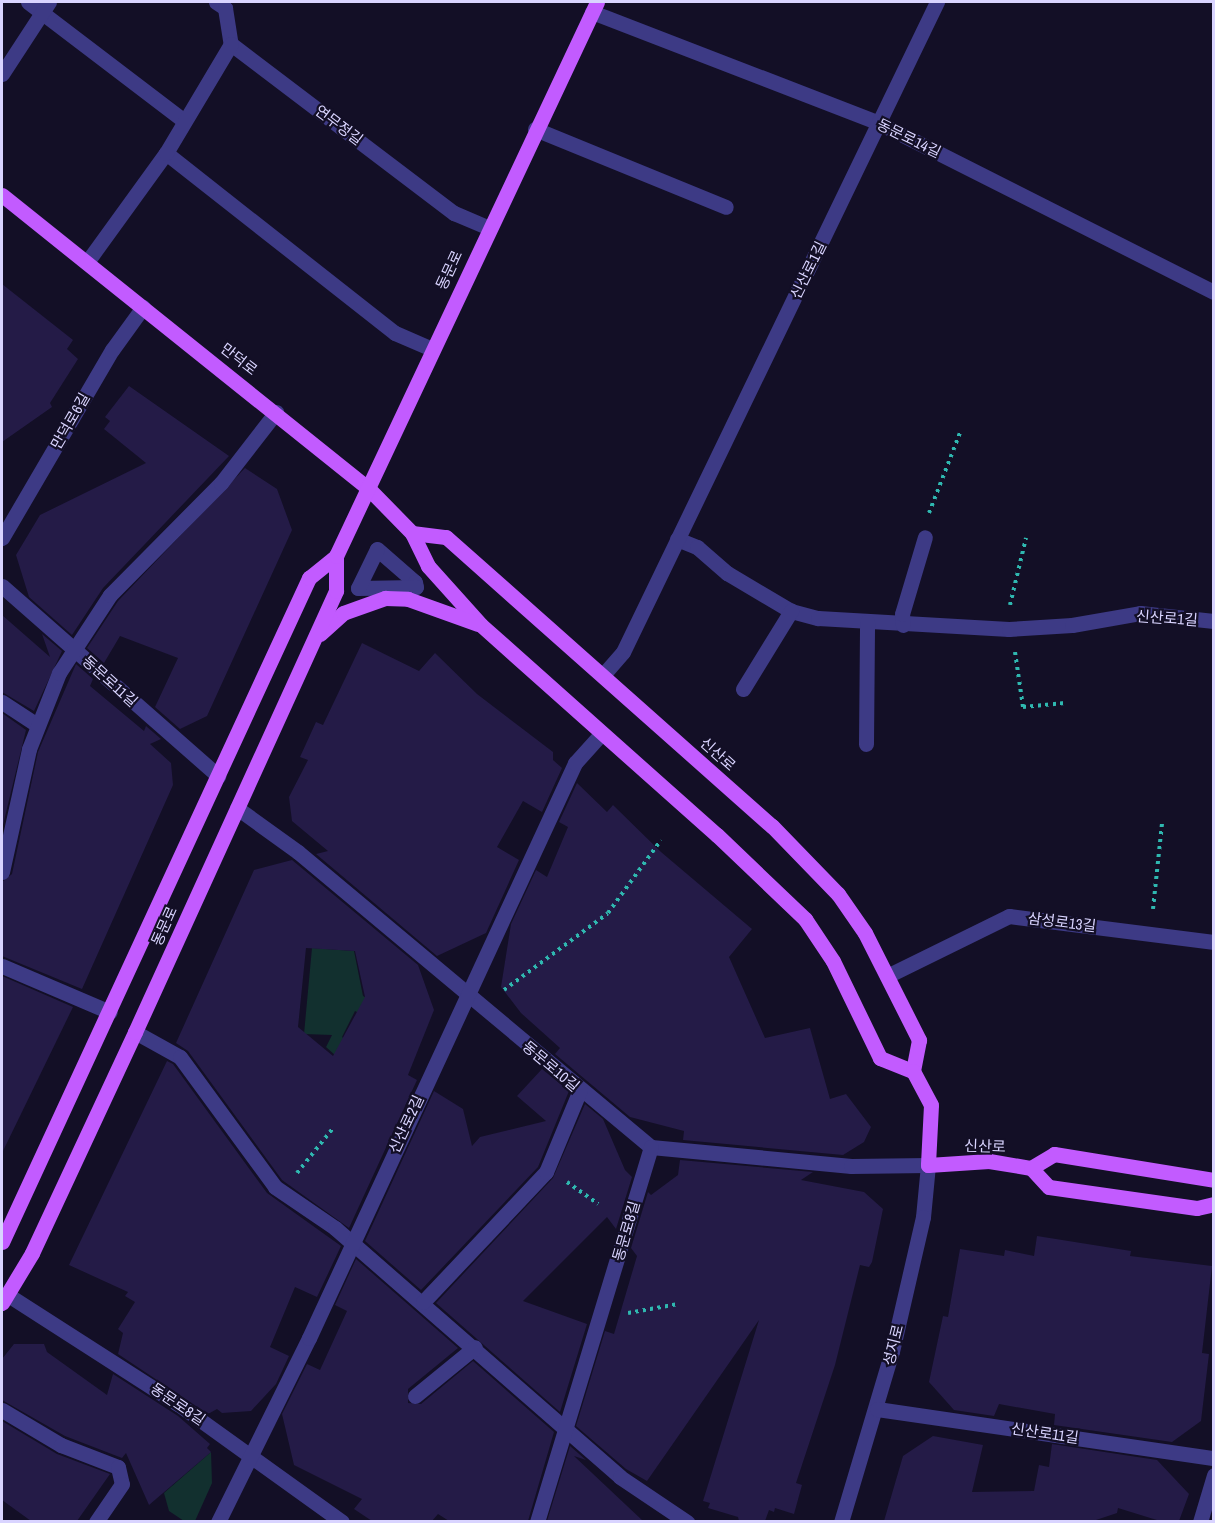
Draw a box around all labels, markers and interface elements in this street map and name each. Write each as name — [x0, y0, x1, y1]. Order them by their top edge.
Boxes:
street label: 연무정길 — [312, 101, 366, 149]
street label: 동문로14길 — [874, 115, 944, 161]
street label: 신산로1길 — [786, 238, 830, 302]
street label: 동문로 — [432, 247, 466, 293]
street label: 만덕로 — [217, 339, 261, 379]
street label: 만덕로6길 — [47, 390, 93, 452]
street label: 신산로1길 — [1135, 607, 1199, 629]
street label: 동문로11길 — [79, 652, 141, 710]
street label: 신산로 — [697, 733, 739, 775]
street label: 동문로 — [147, 903, 181, 949]
street label: 삼성로13길 — [1027, 909, 1097, 935]
street label: 동문로10길 — [519, 1037, 583, 1095]
street label: 신산로2길 — [385, 1092, 427, 1156]
street label: 신산로 — [964, 1136, 1006, 1156]
street label: 동문로8길 — [609, 1199, 643, 1263]
street label: 성지로 — [879, 1323, 907, 1367]
street label: 동문로8길 — [147, 1379, 209, 1429]
street label: 신산로11길 — [1010, 1419, 1080, 1447]

